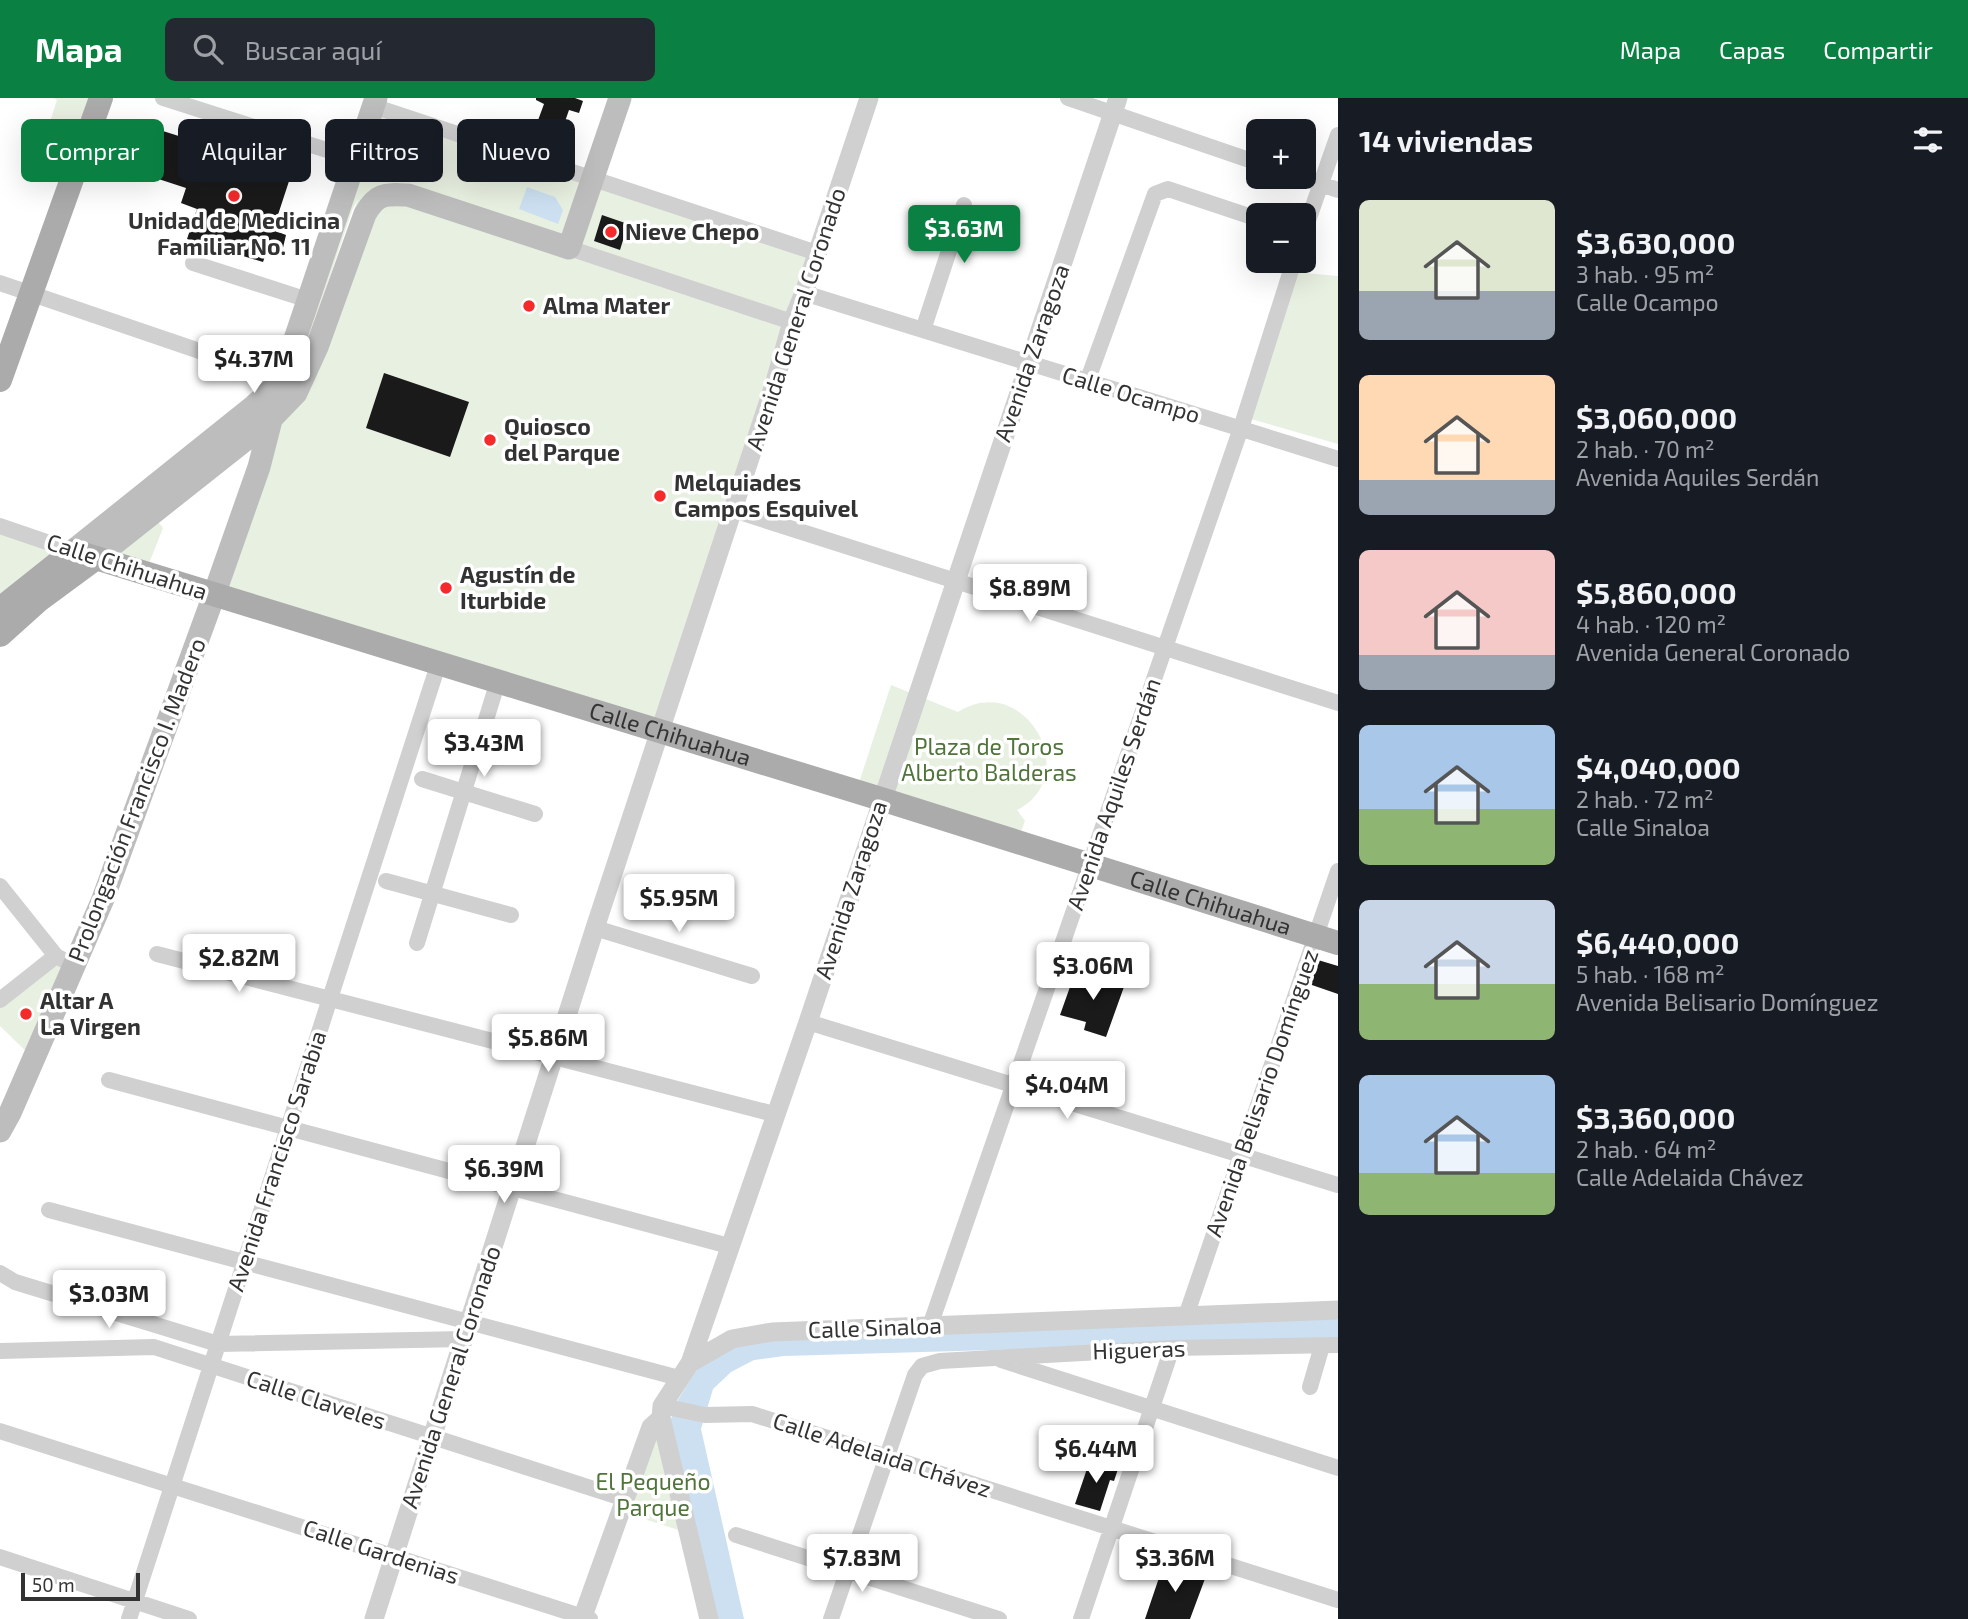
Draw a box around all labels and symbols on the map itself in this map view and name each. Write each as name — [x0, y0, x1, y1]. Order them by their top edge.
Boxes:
street label: Avenida General Coronado — [739, 184, 851, 453]
marker: Unidad de Medicina Familiar No. 11 — [226, 188, 242, 204]
place label: Unidad de Medicina Familiar No. 11 — [128, 206, 340, 260]
pin: $3.63M — [907, 206, 1021, 265]
place label: Nieve Chepo — [625, 217, 759, 245]
marker: Nieve Chepo — [603, 224, 619, 240]
street label: Avenida Zaragoza — [988, 260, 1075, 445]
place label: Alma Mater — [543, 291, 670, 319]
marker: Alma Mater — [521, 298, 537, 314]
pin: $4.37M — [197, 336, 311, 395]
street label: Calle Ocampo — [1059, 360, 1204, 428]
place label: Quiosco del Parque — [504, 412, 620, 466]
marker: Quiosco del Parque — [482, 432, 498, 448]
place label: Melquiades Campos Esquivel — [674, 468, 858, 522]
marker: Melquiades Campos Esquivel — [652, 488, 668, 504]
street label: Calle Chihuahua — [43, 527, 211, 605]
place label: Agustín de Iturbide — [460, 560, 576, 614]
pin: $8.89M — [973, 564, 1087, 624]
marker: Agustín de Iturbide — [438, 580, 454, 596]
street label: Prolongación Francisco I. Madero — [61, 634, 211, 965]
street label: Avenida Aquiles Serdán — [1060, 674, 1166, 913]
street label: Calle Chihuahua — [586, 695, 755, 771]
pin: $3.43M — [427, 720, 541, 779]
park label: Plaza de Toros Alberto Balderas — [901, 732, 1077, 786]
street label: Avenida Zaragoza — [808, 797, 892, 982]
street label: Calle Chihuahua — [1127, 863, 1295, 940]
pin: $5.95M — [622, 874, 736, 934]
pin: $2.82M — [182, 934, 296, 994]
pin: $3.06M — [1036, 942, 1150, 1002]
street label: Avenida Belisario Domínguez — [1199, 945, 1324, 1240]
place label: Altar A La Virgen — [40, 986, 141, 1040]
marker: Altar A La Virgen — [18, 1006, 34, 1022]
pin: $5.86M — [491, 1014, 605, 1074]
street label: Avenida Francisco Sarabia — [221, 1027, 331, 1294]
pin: $4.04M — [1010, 1062, 1124, 1121]
pin: $6.39M — [447, 1146, 561, 1205]
street label: Avenida General Coronado — [394, 1242, 506, 1511]
pin: $3.03M — [52, 1270, 166, 1330]
street label: Calle Sinaloa — [808, 1311, 942, 1343]
street label: Higueras — [1092, 1333, 1186, 1365]
street label: Calle Claveles — [243, 1363, 389, 1435]
street label: Calle Adelaida Chávez — [770, 1406, 995, 1503]
pin: $6.44M — [1039, 1426, 1153, 1485]
park label: El Pequeño Parque — [595, 1467, 711, 1521]
street label: Calle Gardenias — [300, 1513, 463, 1589]
pin: $7.83M — [805, 1534, 919, 1594]
pin: $3.36M — [1118, 1534, 1232, 1594]
scale bar — [21, 1570, 140, 1602]

